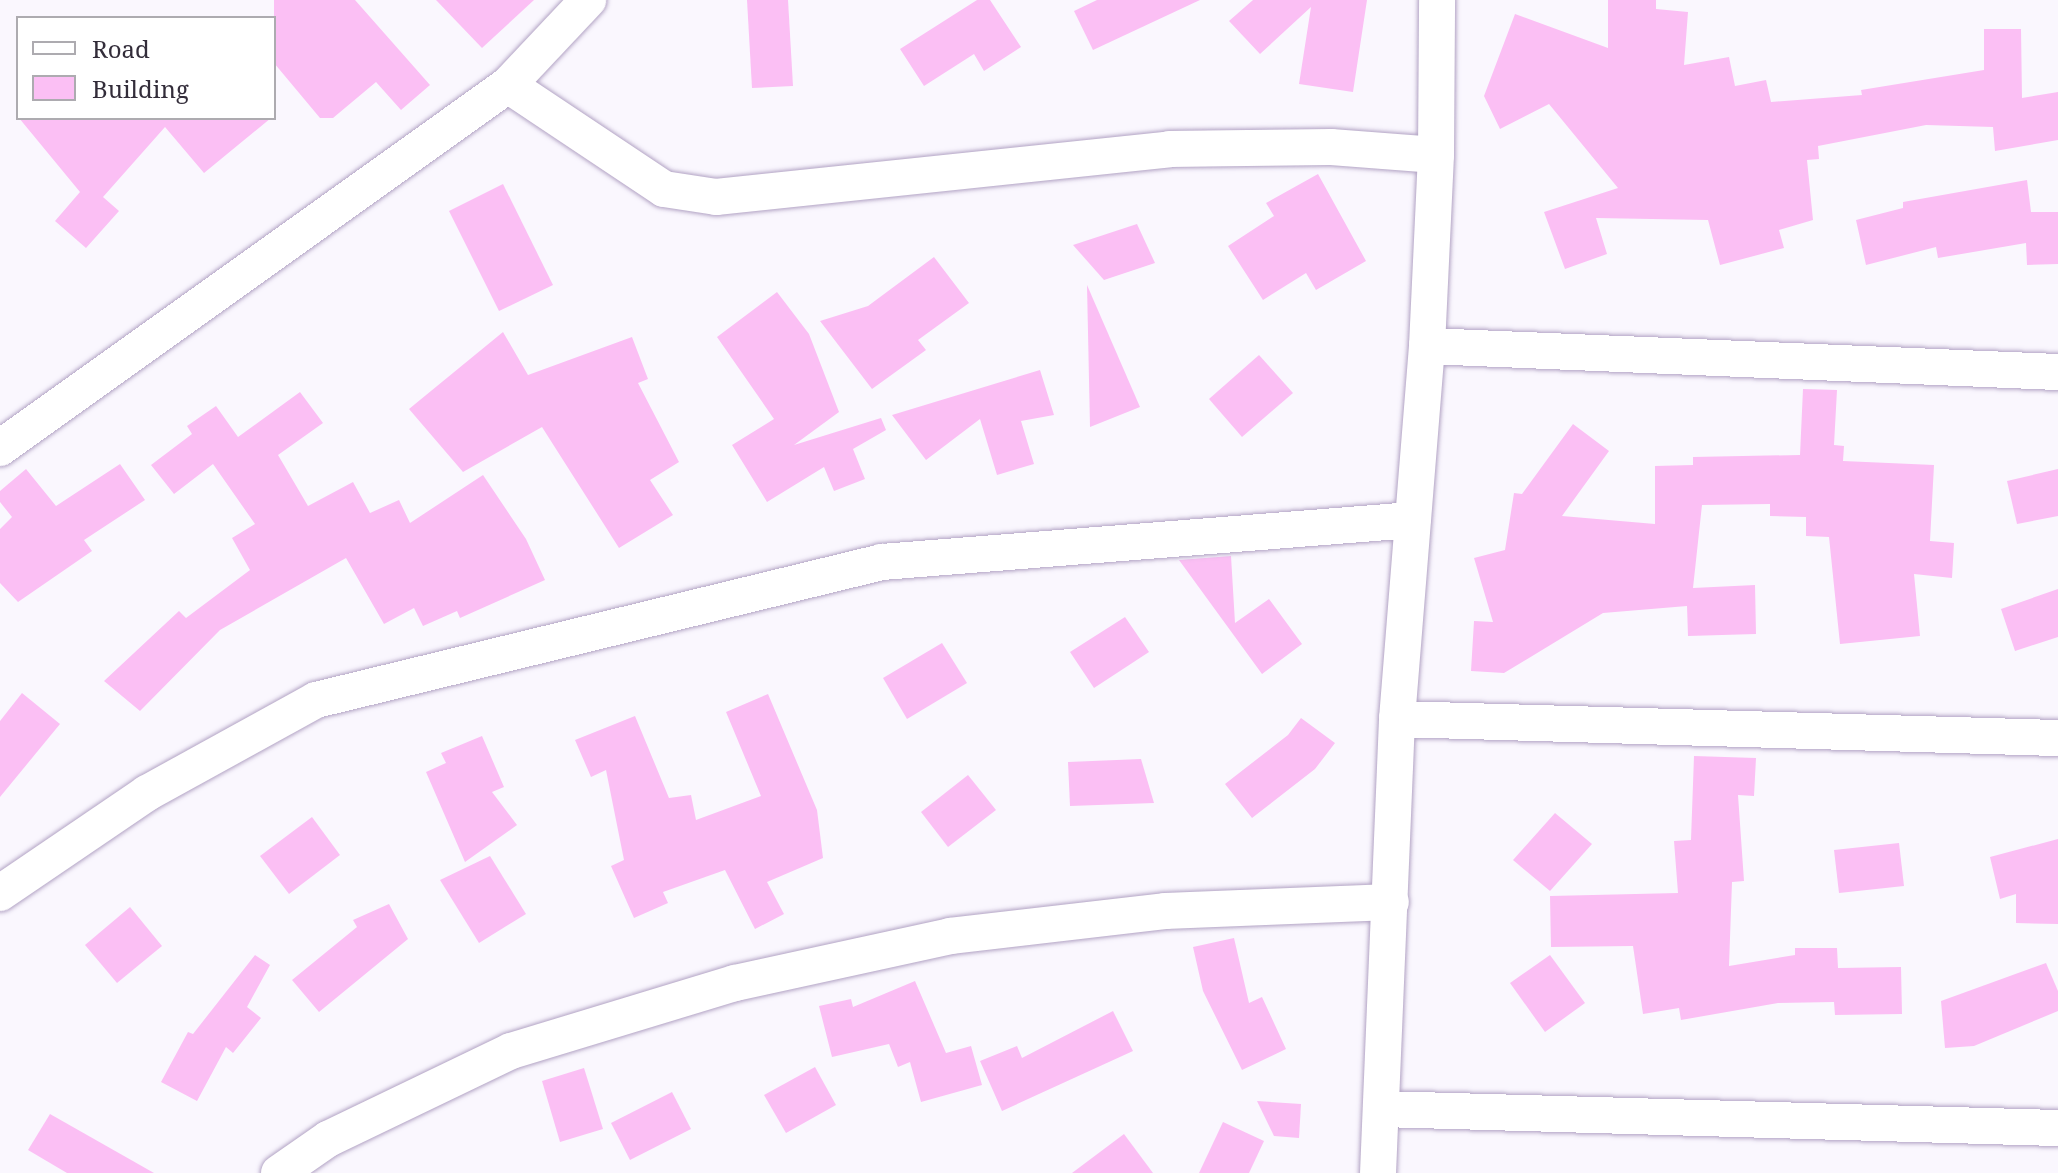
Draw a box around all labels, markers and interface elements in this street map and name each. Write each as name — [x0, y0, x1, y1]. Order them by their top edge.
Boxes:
legend — [16, 16, 276, 120]
text: Road — [92, 32, 150, 65]
text: Building — [92, 72, 189, 105]

